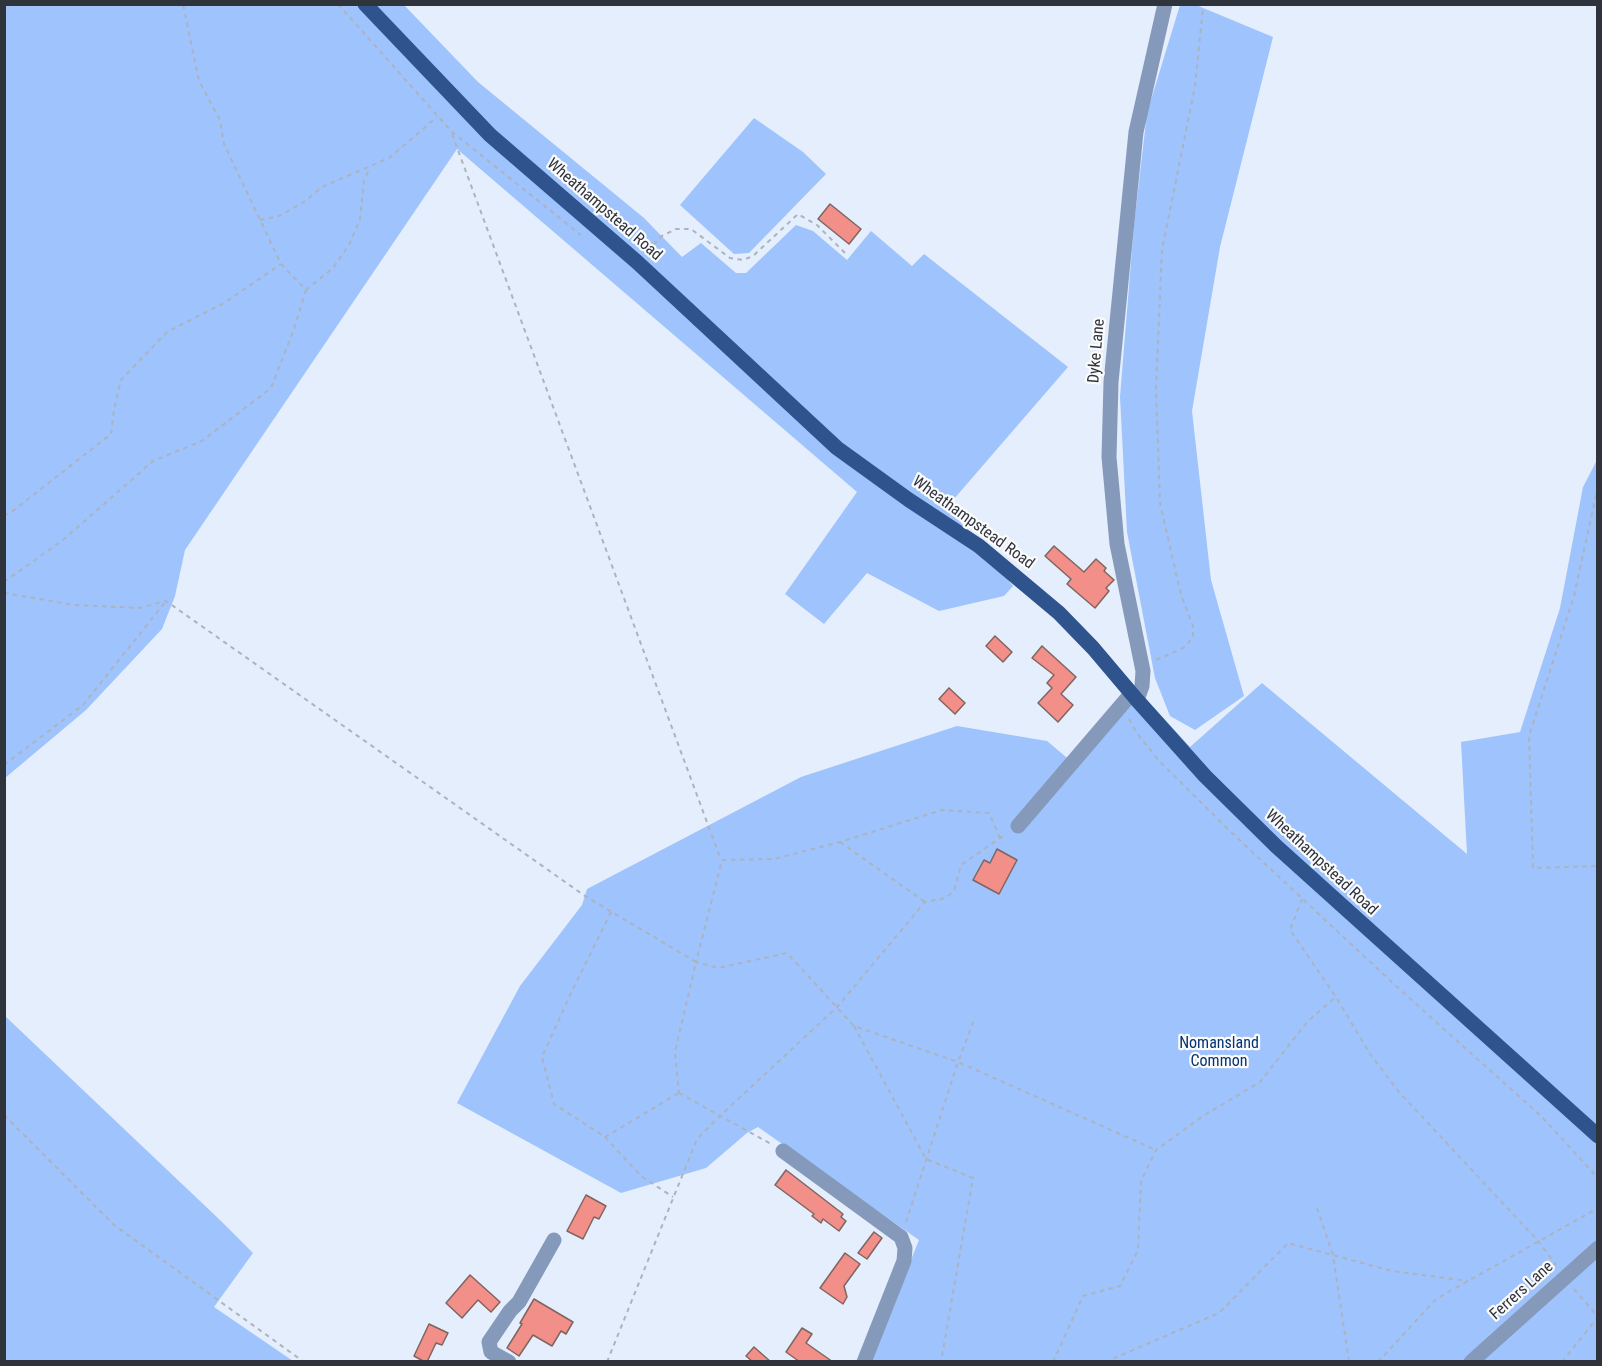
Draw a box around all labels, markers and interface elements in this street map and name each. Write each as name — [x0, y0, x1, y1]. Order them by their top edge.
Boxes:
street label: Wheathampstead Road — [543, 155, 665, 265]
street label: Dyke Lane — [1085, 318, 1109, 384]
street label: Wheathampstead Road — [908, 472, 1038, 574]
street label: Wheathampstead Road — [1261, 806, 1381, 920]
park label: Nomansland Common — [1179, 1034, 1259, 1072]
street label: Ferrers Lane — [1486, 1258, 1558, 1324]

